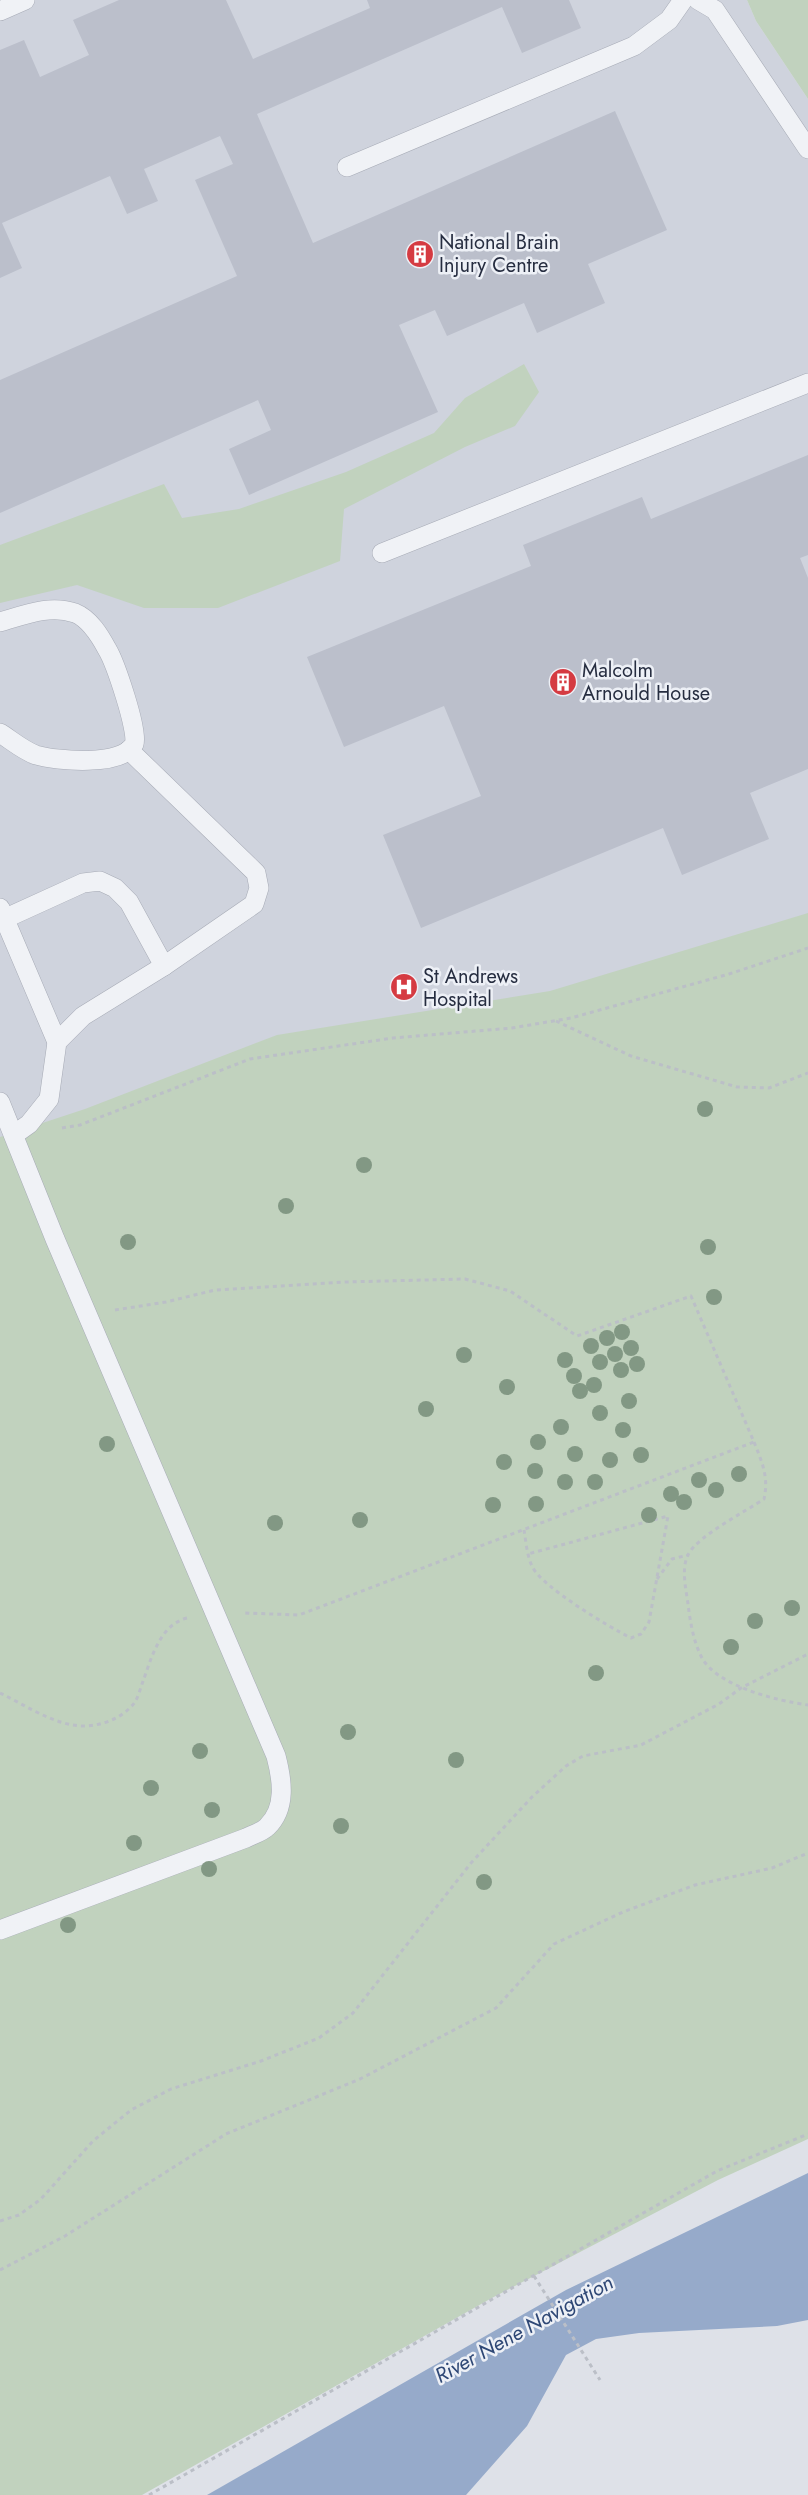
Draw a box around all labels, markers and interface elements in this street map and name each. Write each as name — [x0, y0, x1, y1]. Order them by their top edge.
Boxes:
place label: National Brain Injury Centre — [439, 228, 559, 280]
building icon: National Brain Injury Centre — [405, 239, 435, 269]
place label: Malcolm Arnould House — [582, 656, 710, 708]
building icon: Malcolm Arnould House — [548, 667, 578, 697]
place label: St Andrews Hospital — [423, 962, 518, 1014]
hospital icon: St Andrews Hospital — [389, 972, 419, 1002]
water label: River Nene Navigation — [429, 2267, 619, 2391]

